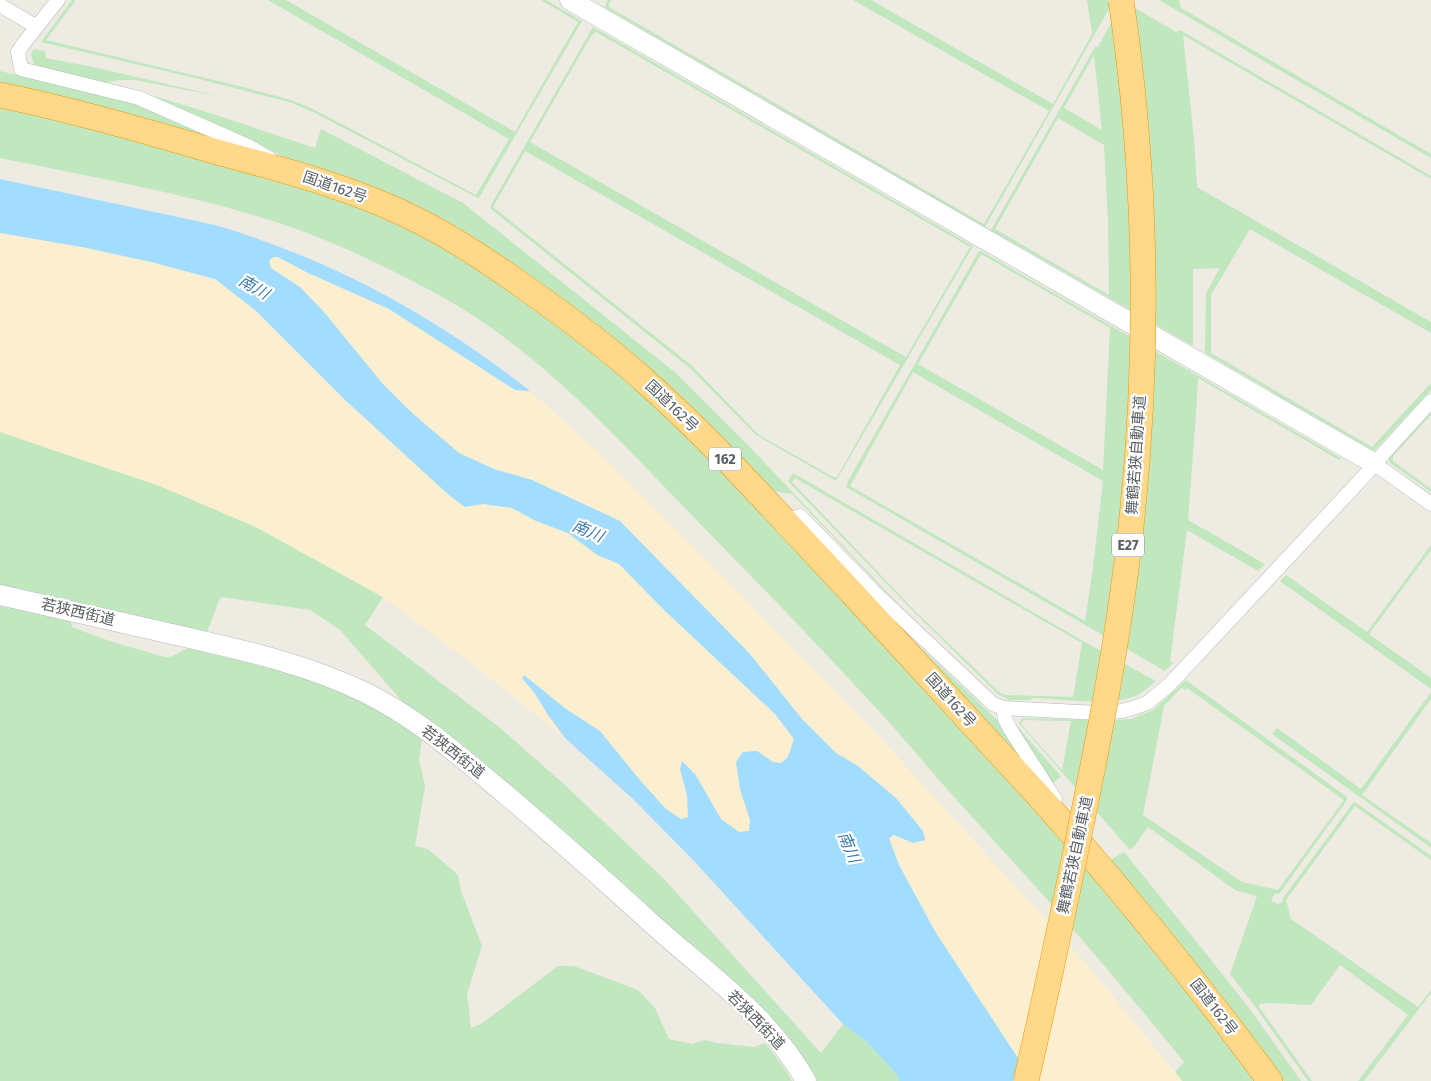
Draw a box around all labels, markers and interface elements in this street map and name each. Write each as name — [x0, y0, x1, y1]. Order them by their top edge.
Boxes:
street label: 国道162号 — [301, 168, 369, 206]
water label: 南川 — [235, 271, 274, 304]
street label: 国道162号 — [642, 376, 702, 436]
street label: 舞鶴若狭自動車道 — [1123, 395, 1149, 515]
road number: 162 — [709, 448, 741, 470]
water label: 南川 — [570, 516, 608, 547]
road number: E27 — [1112, 534, 1144, 556]
street label: 若狭西街道 — [39, 595, 117, 629]
street label: 国道162号 — [922, 669, 980, 731]
street label: 若狭西街道 — [418, 722, 488, 782]
street label: 舞鶴若狭自動車道 — [1054, 794, 1096, 916]
water label: 南川 — [834, 829, 865, 867]
street label: 国道162号 — [1186, 975, 1242, 1039]
street label: 若狭西街道 — [723, 987, 789, 1053]

